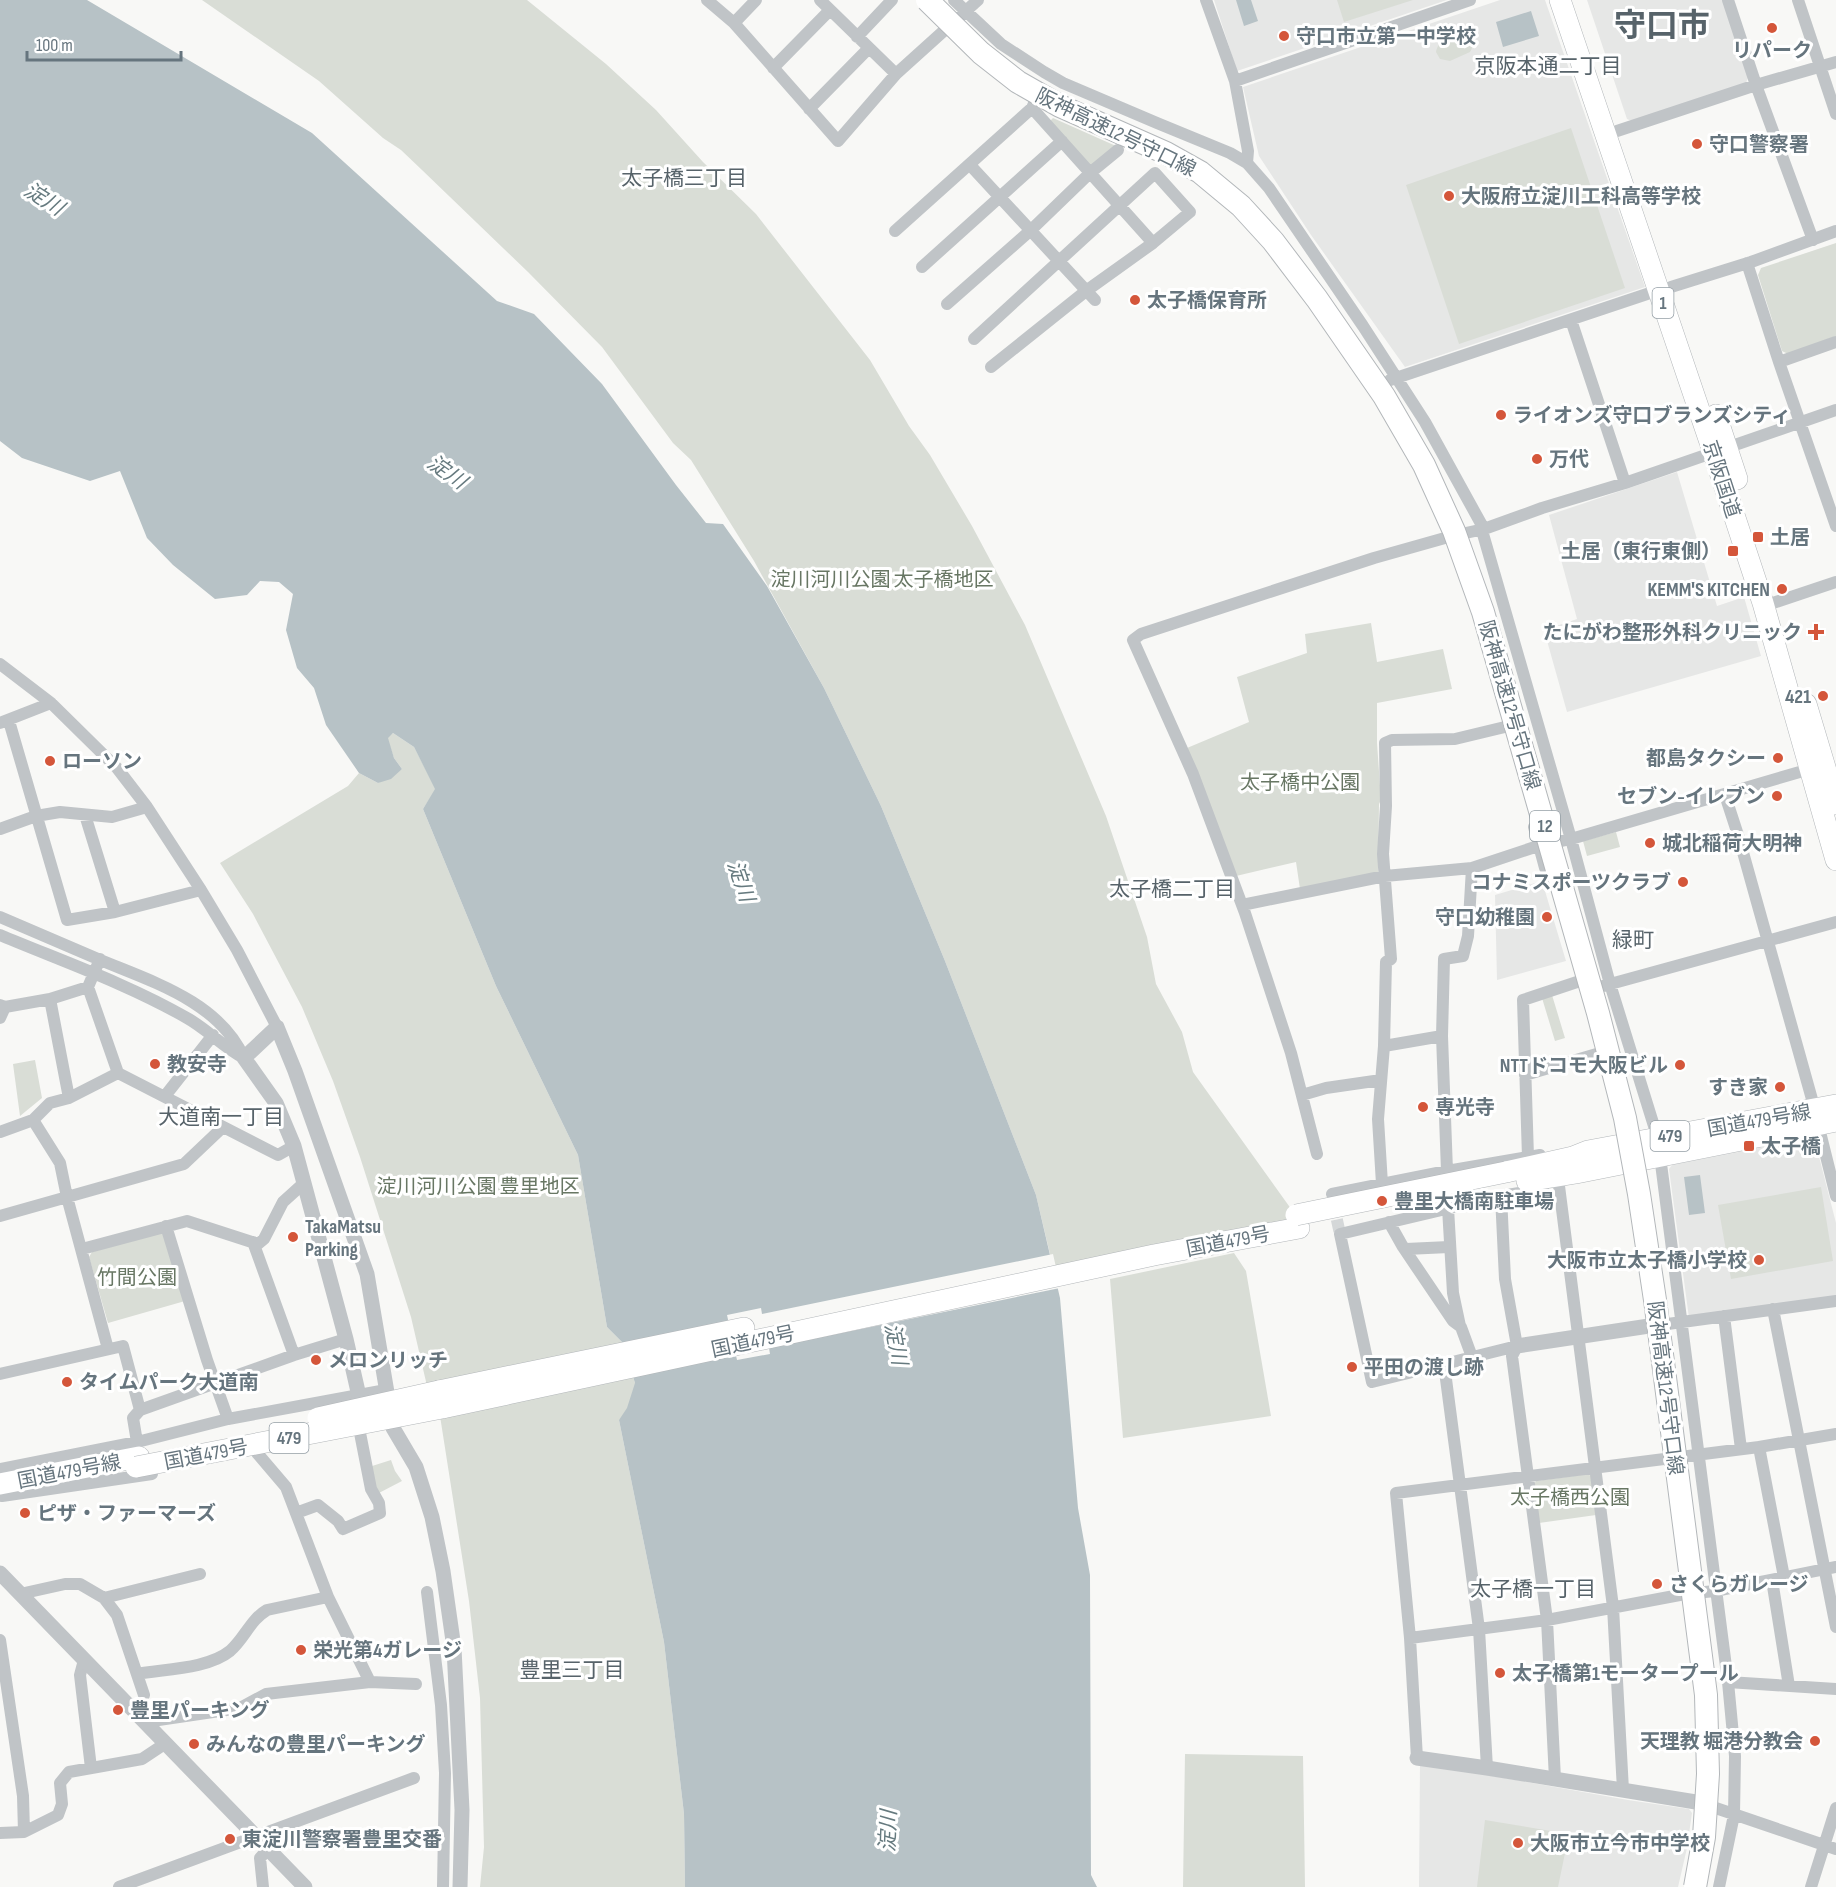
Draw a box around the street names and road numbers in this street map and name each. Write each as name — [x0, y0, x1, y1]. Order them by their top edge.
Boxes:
street label: 阪神高速12号守口線 — [1031, 84, 1200, 182]
road number: 1 — [1652, 288, 1674, 318]
street label: 京阪国道 — [1697, 438, 1745, 521]
street label: 阪神高速12号守口線 — [1473, 618, 1545, 793]
road number: 12 — [1530, 811, 1560, 841]
street label: 国道479号線 — [1705, 1100, 1813, 1142]
road number: 479 — [1650, 1121, 1690, 1151]
street label: 国道479号 — [1184, 1222, 1272, 1262]
street label: 阪神高速12号守口線 — [1642, 1300, 1688, 1477]
street label: 国道479号 — [709, 1321, 797, 1363]
road number: 479 — [270, 1423, 308, 1453]
street label: 国道479号 — [162, 1435, 250, 1475]
street label: 国道479号線 — [15, 1450, 123, 1494]

